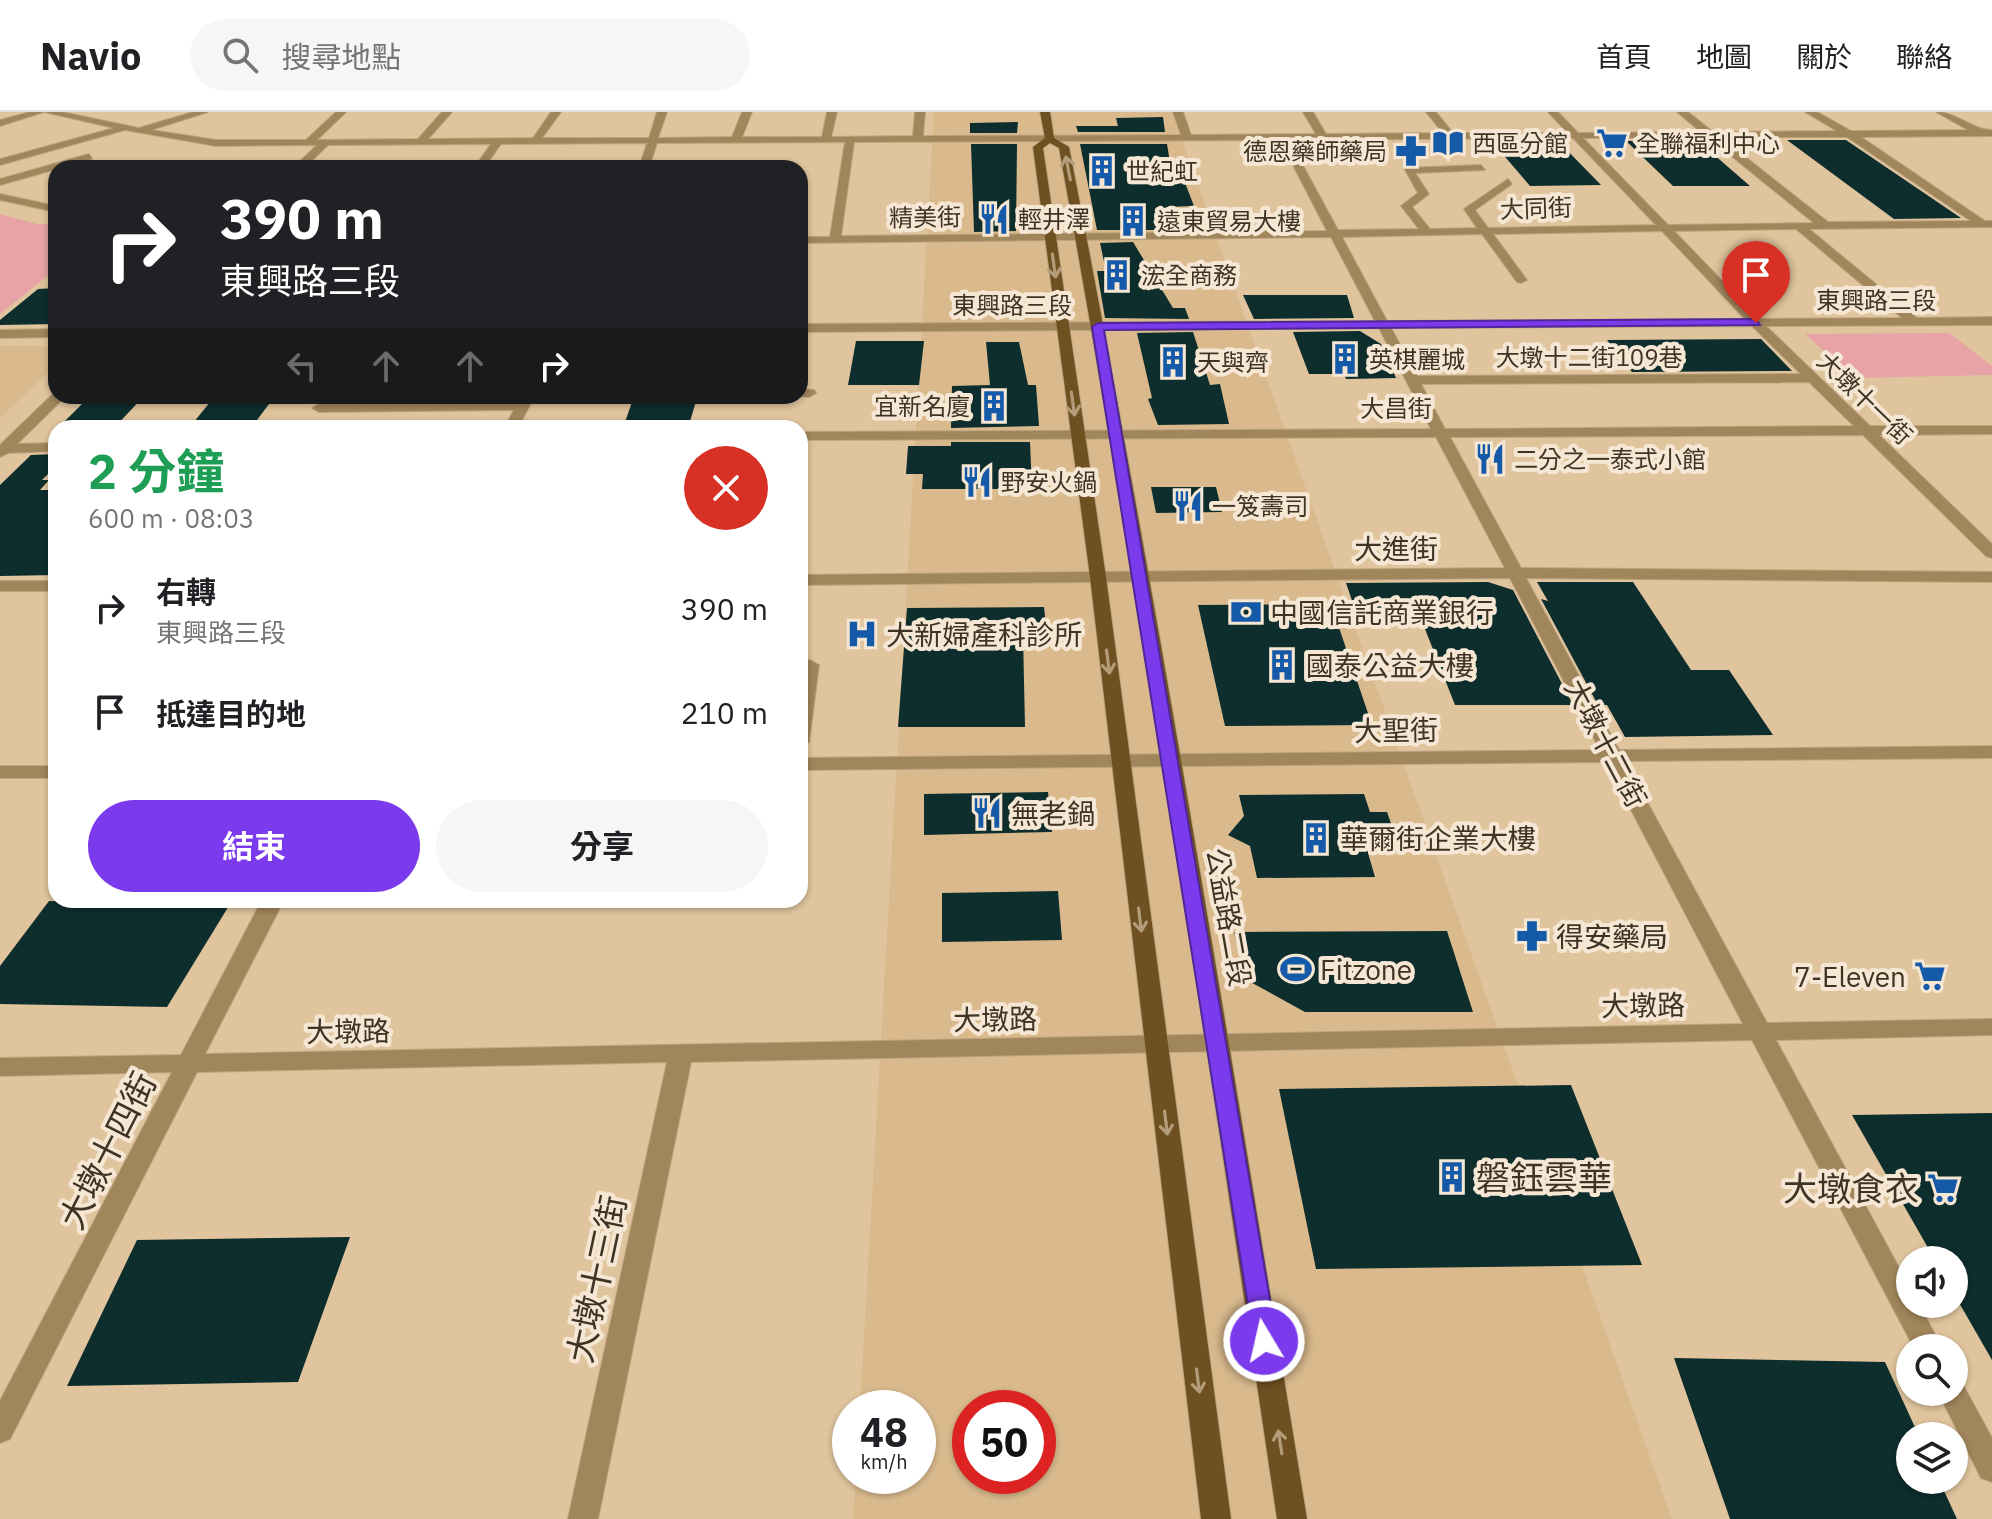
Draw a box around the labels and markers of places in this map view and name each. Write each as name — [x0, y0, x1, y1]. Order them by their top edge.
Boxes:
library icon: 西區分館 — [1431, 126, 1465, 160]
supermarket icon: 全聯福利中心 — [1595, 126, 1629, 160]
place label: 西區分館 — [1472, 127, 1568, 159]
place label: 全聯福利中心 — [1636, 127, 1780, 159]
pharmacy icon: 德恩藥師藥局 — [1394, 134, 1428, 168]
place label: 德恩藥師藥局 — [1243, 135, 1387, 167]
building icon: 世紀虹 — [1085, 154, 1119, 188]
place label: 世紀虹 — [1126, 155, 1198, 187]
restaurant icon: 輕井澤 — [977, 202, 1011, 236]
place label: 輕井澤 — [1018, 203, 1090, 235]
building icon: 遠東貿易大樓 — [1116, 204, 1150, 238]
place label: 遠東貿易大樓 — [1157, 205, 1301, 237]
pin — [1722, 241, 1790, 323]
building icon: 浤全商務 — [1100, 258, 1134, 292]
place label: 浤全商務 — [1141, 259, 1237, 291]
building icon: 英棋麗城 — [1328, 342, 1362, 376]
place label: 英棋麗城 — [1369, 343, 1465, 375]
building icon: 天與齊 — [1156, 345, 1190, 379]
place label: 天與齊 — [1197, 346, 1269, 378]
building icon: 宜新名廈 — [977, 389, 1011, 423]
place label: 宜新名廈 — [874, 390, 970, 422]
restaurant icon: 二分之一泰式小館 — [1473, 442, 1507, 476]
place label: 二分之一泰式小館 — [1514, 443, 1706, 475]
restaurant icon: 野安火鍋 — [960, 465, 994, 499]
place label: 野安火鍋 — [1001, 466, 1097, 498]
restaurant icon: 一笈壽司 — [1171, 489, 1205, 523]
place label: 一笈壽司 — [1212, 490, 1308, 522]
place label: 中國信託商業銀行 — [1270, 594, 1494, 631]
bank icon: 中國信託商業銀行 — [1229, 595, 1263, 629]
place label: 大新婦產科診所 — [886, 616, 1082, 653]
hospital icon: 大新婦產科診所 — [845, 617, 879, 651]
place label: 國泰公益大樓 — [1306, 647, 1474, 684]
building icon: 國泰公益大樓 — [1265, 648, 1299, 682]
place label: 無老鍋 — [1011, 795, 1095, 832]
restaurant icon: 無老鍋 — [970, 796, 1004, 830]
place label: 華爾街企業大樓 — [1340, 820, 1536, 857]
building icon: 華爾街企業大樓 — [1299, 821, 1333, 855]
place label: 得安藥局 — [1556, 918, 1668, 955]
pharmacy icon: 得安藥局 — [1515, 919, 1549, 953]
place label: Fitzone — [1320, 951, 1412, 988]
sports icon: Fitzone — [1279, 952, 1313, 986]
place label: 7-Eleven — [1794, 958, 1906, 995]
supermarket icon: 7-Eleven — [1913, 959, 1947, 993]
place label: 磐鈺雲華 — [1476, 1155, 1612, 1199]
building icon: 磐鈺雲華 — [1435, 1160, 1469, 1194]
place label: 大墩食衣 — [1783, 1166, 1919, 1210]
supermarket icon: 大墩食衣 — [1926, 1171, 1960, 1205]

